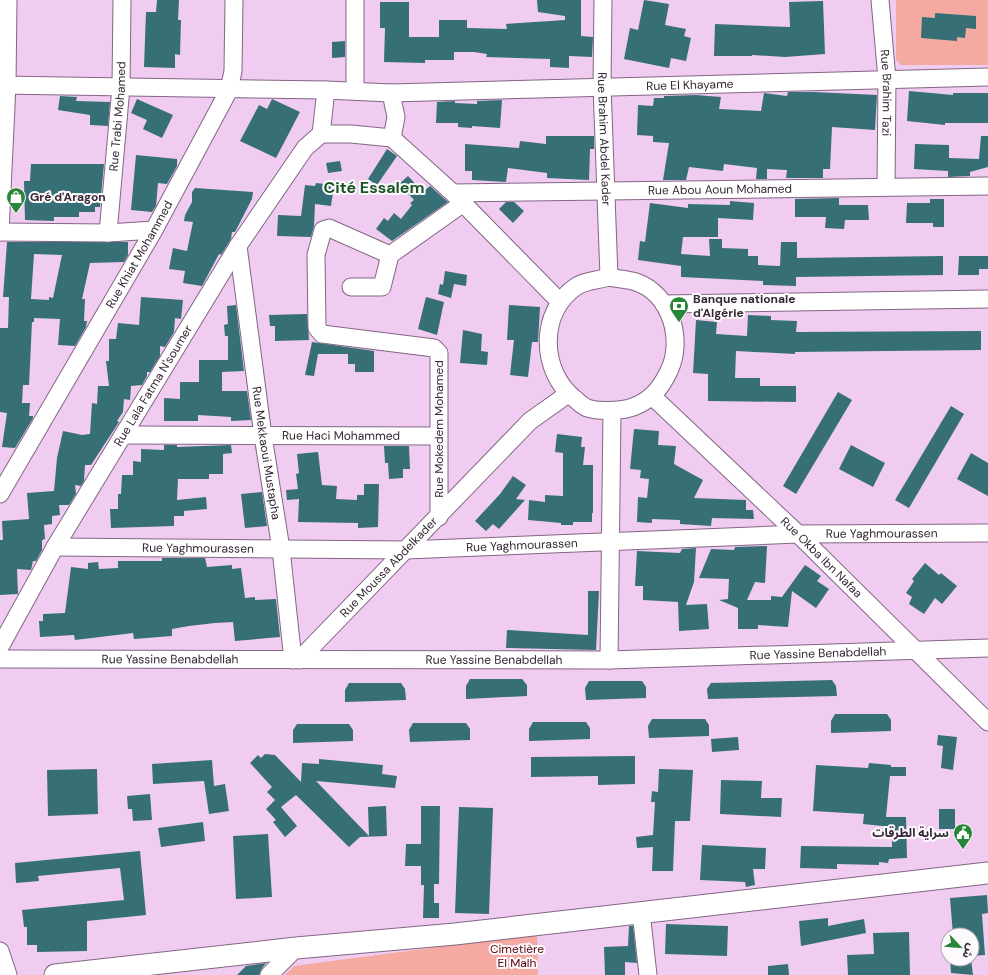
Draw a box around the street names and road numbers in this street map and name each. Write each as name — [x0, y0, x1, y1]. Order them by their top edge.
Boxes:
street label: Rue Brahim Tazi — [876, 49, 895, 136]
street label: Rue Trabi Mohamed — [106, 61, 129, 172]
street label: Rue Brahim Abdel Kader — [594, 72, 614, 207]
street label: Rue El Khayame — [646, 76, 734, 94]
street label: Rue Abou Aoun Mohamed — [648, 181, 792, 198]
street label: Rue Khiat Mohammed — [102, 198, 176, 311]
street label: Rue Lala Fatma N'soumer — [110, 322, 196, 449]
street label: Rue Mokedem Mohamed — [431, 360, 447, 498]
street label: Rue Mekkaoui Mustapha — [249, 385, 284, 521]
street label: Rue Haci Mohammed — [282, 428, 400, 444]
street label: Rue Moussa Abdelkader — [336, 513, 441, 621]
street label: Rue Okba Ibn Nafaa — [777, 514, 866, 601]
street label: Rue Yaghmourassen — [826, 525, 938, 542]
street label: Rue Yaghmourassen — [466, 535, 578, 556]
street label: Rue Yaghmourassen — [142, 540, 254, 557]
street label: Rue Yassine Benabdellah — [749, 643, 887, 664]
street label: Rue Yassine Benabdellah — [102, 651, 238, 667]
street label: Rue Yassine Benabdellah — [426, 652, 562, 668]

